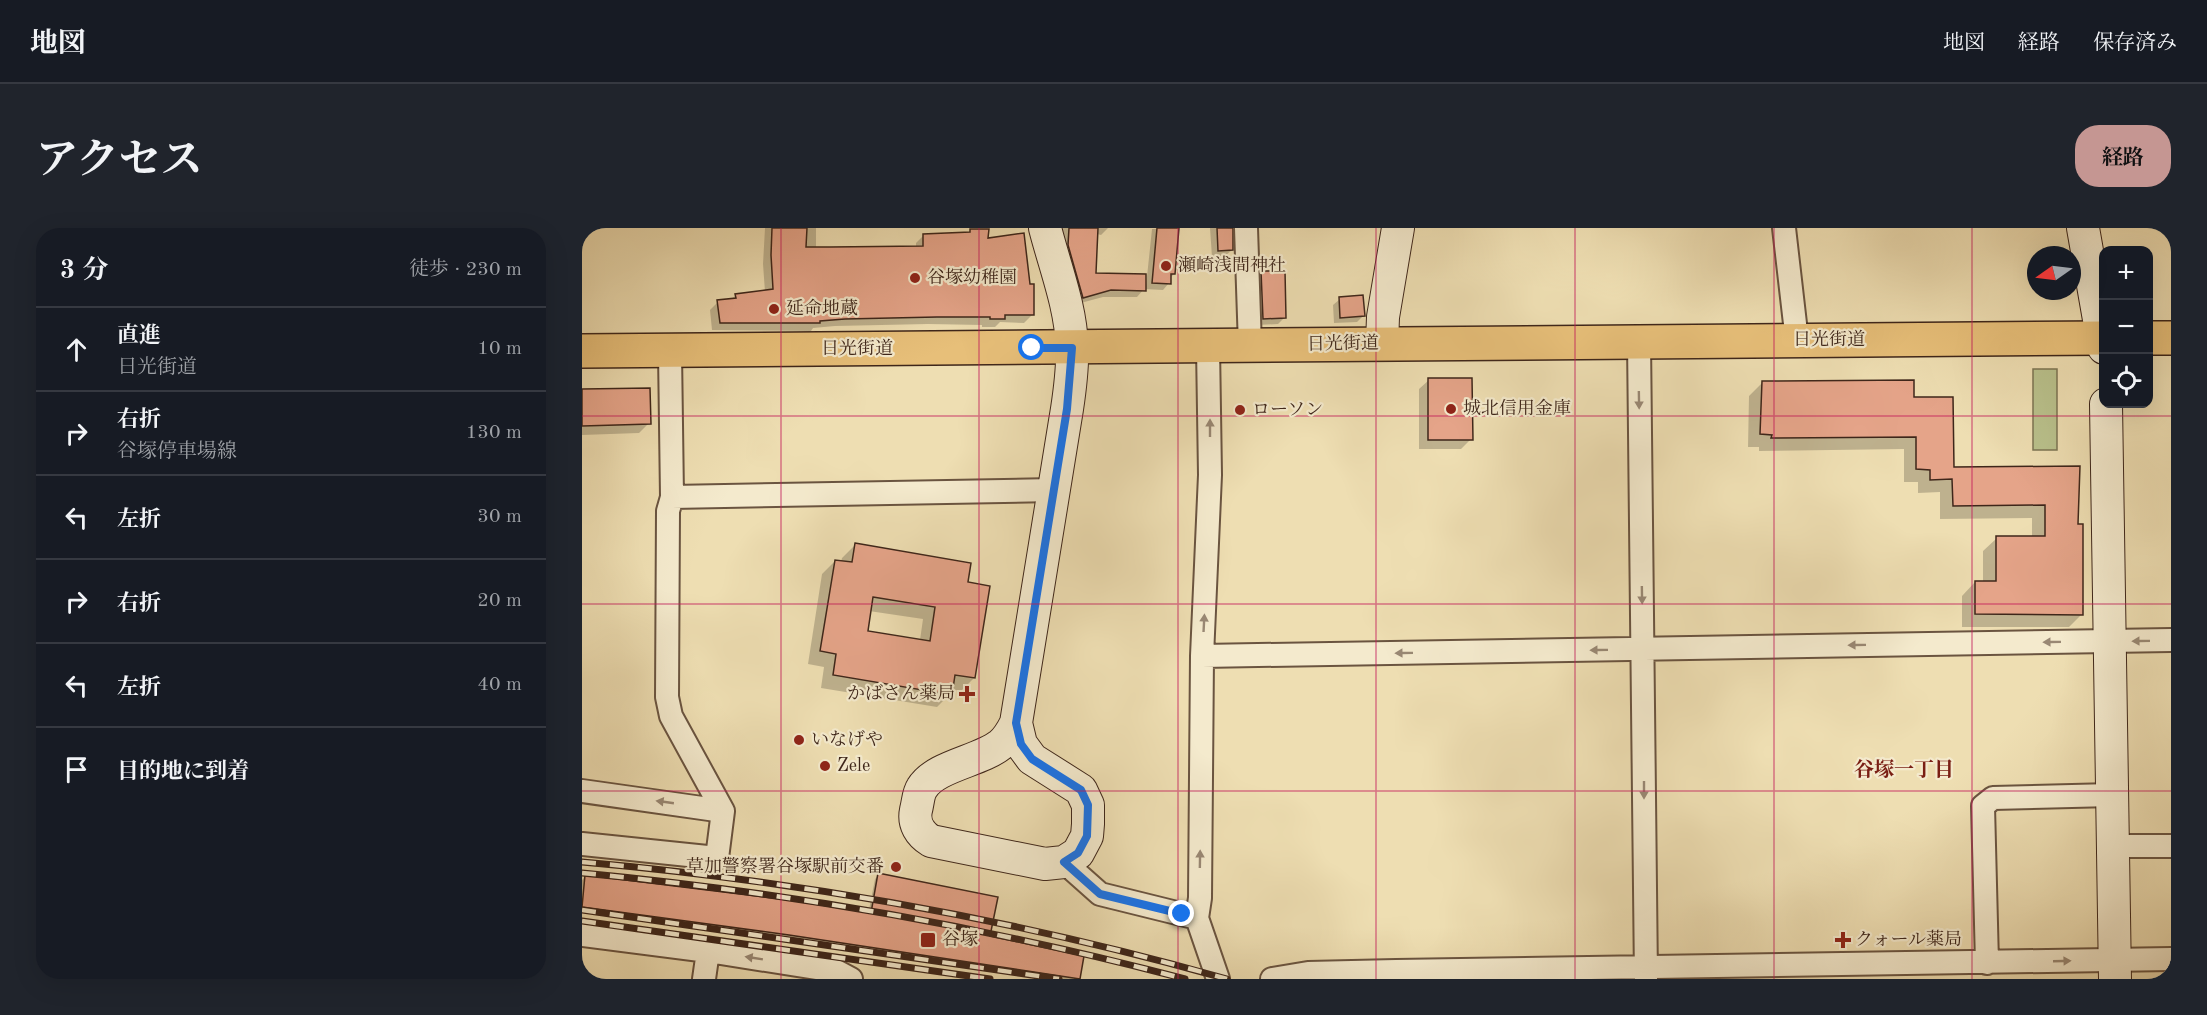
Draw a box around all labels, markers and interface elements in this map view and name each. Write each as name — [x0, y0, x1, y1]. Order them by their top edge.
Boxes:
text: 地図 — [30, 31, 86, 59]
text: 地図 — [1943, 33, 1985, 54]
text: 経路 — [2018, 33, 2060, 54]
text: 保存済み — [2093, 33, 2177, 54]
button: 経路 — [2075, 125, 2171, 187]
text: アクセス — [36, 141, 203, 183]
north arrow — [2027, 246, 2081, 300]
map controls — [2099, 246, 2153, 408]
button: + — [2099, 246, 2153, 300]
place label: 瀬崎浅間神社 — [1178, 255, 1286, 275]
text: 3 分 — [60, 258, 108, 284]
marker: 瀬崎浅間神社 — [1159, 259, 1173, 273]
text: 徒歩 · 230 m — [409, 260, 522, 280]
place label: 谷塚幼稚園 — [927, 267, 1017, 287]
marker: 谷塚幼稚園 — [908, 271, 922, 285]
place label: 延命地蔵 — [786, 298, 858, 318]
button: − — [2099, 300, 2153, 354]
marker: 延命地蔵 — [767, 302, 781, 316]
text: 直進 — [117, 325, 161, 347]
street label: 日光街道 — [1793, 329, 1865, 349]
street label: 日光街道 — [1307, 332, 1379, 354]
icon: ahead — [60, 333, 93, 366]
route start — [1018, 334, 1044, 360]
street label: 日光街道 — [821, 338, 893, 358]
text: 10 m — [477, 339, 522, 359]
button: locate — [2099, 354, 2153, 408]
text: 日光街道 — [117, 358, 197, 378]
one-way arrow — [1634, 390, 1644, 409]
place label: 城北信用金庫 — [1463, 398, 1571, 418]
place label: ローソン — [1252, 401, 1323, 419]
marker: 城北信用金庫 — [1444, 402, 1458, 416]
marker: ローソン — [1233, 403, 1247, 417]
text: 右折 — [117, 409, 161, 431]
icon: right — [60, 417, 93, 450]
one-way arrow — [1205, 418, 1215, 437]
text: 130 m — [466, 423, 522, 443]
text: 谷塚停車場線 — [117, 442, 237, 462]
icon: left — [60, 501, 93, 534]
text: 30 m — [477, 507, 522, 527]
text: 左折 — [117, 509, 161, 531]
icon: right — [60, 585, 93, 618]
one-way arrow — [1637, 585, 1646, 604]
text: 20 m — [477, 591, 522, 611]
text: 右折 — [117, 593, 161, 615]
one-way arrow — [1199, 613, 1208, 632]
one-way arrow — [2131, 636, 2150, 646]
one-way arrow — [2042, 637, 2061, 647]
one-way arrow — [1847, 640, 1866, 650]
one-way arrow — [1589, 645, 1608, 654]
one-way arrow — [1394, 648, 1413, 658]
icon: left — [60, 669, 93, 702]
text: 40 m — [477, 675, 522, 695]
text: 左折 — [117, 677, 161, 699]
place label: かばさん薬局 — [847, 683, 955, 703]
marker: かばさん薬局 — [960, 687, 974, 701]
place label: いなげや — [811, 730, 883, 749]
marker: いなげや — [792, 733, 806, 747]
icon: arrive — [60, 753, 93, 786]
place label: Zele — [837, 757, 870, 775]
marker: Zele — [818, 759, 832, 773]
district label: 谷塚一丁目 — [1854, 759, 1954, 781]
text: 目的地に到着 — [117, 761, 249, 783]
one-way arrow — [1639, 780, 1649, 799]
one-way arrow — [655, 798, 674, 807]
one-way arrow — [1195, 850, 1205, 869]
place label: 草加警察署谷塚駅前交番 — [686, 856, 884, 876]
marker: 草加警察署谷塚駅前交番 — [889, 860, 903, 874]
route end — [1168, 900, 1194, 926]
place label: 谷塚 — [942, 929, 978, 949]
place label: クォール薬局 — [1855, 929, 1962, 949]
marker: 谷塚 — [919, 931, 937, 949]
marker: クォール薬局 — [1836, 933, 1850, 947]
one-way arrow — [744, 953, 763, 962]
one-way arrow — [2052, 956, 2071, 965]

